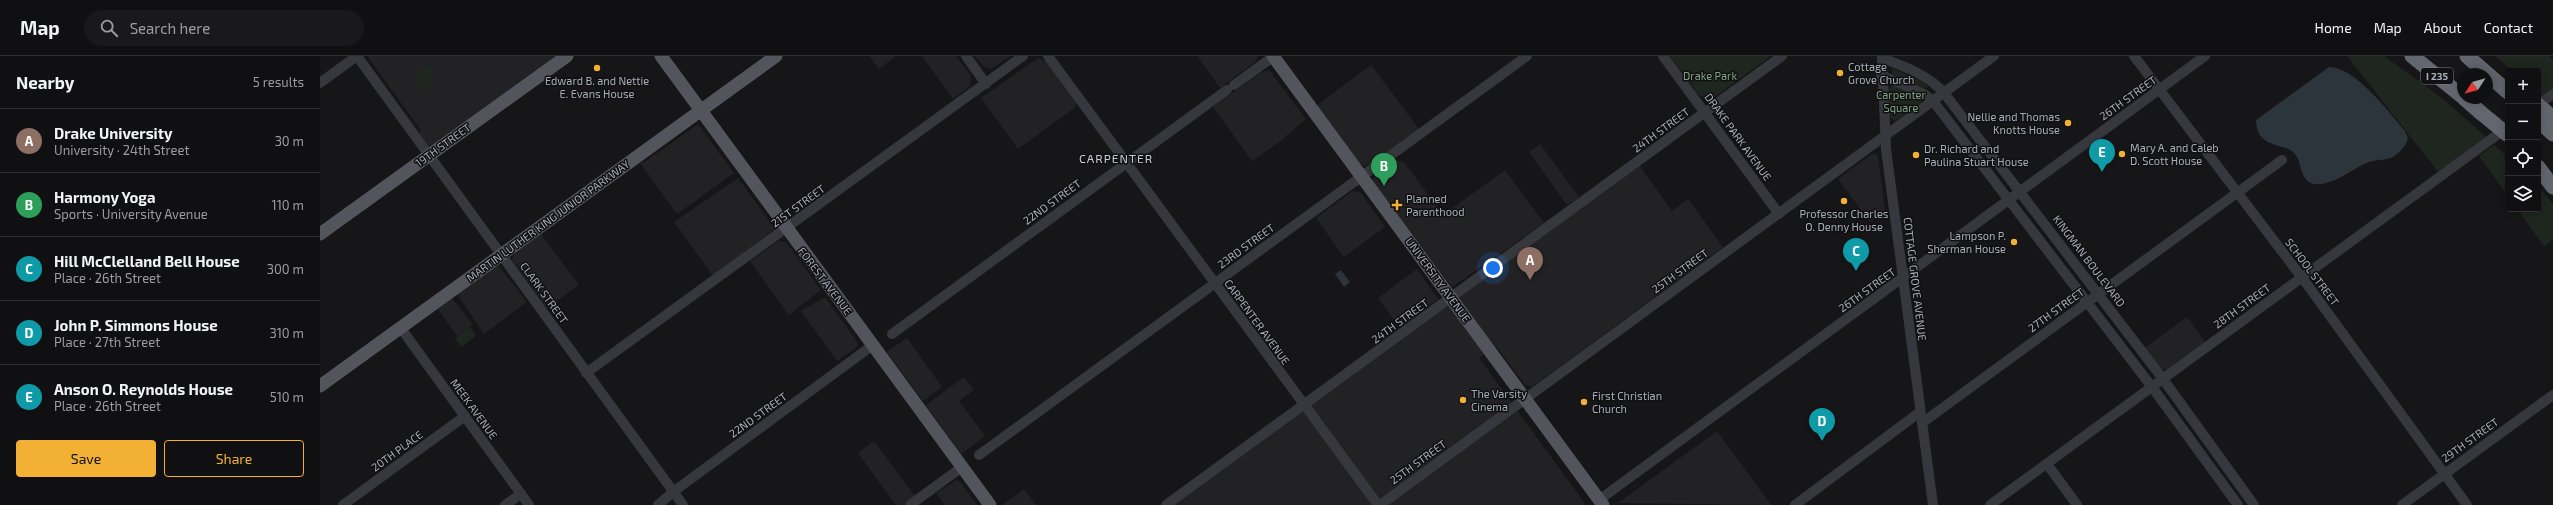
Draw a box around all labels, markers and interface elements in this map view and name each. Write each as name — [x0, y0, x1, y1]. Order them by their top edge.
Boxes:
search box — [84, 10, 364, 46]
text: Map — [20, 16, 60, 39]
icon: search — [98, 17, 120, 39]
text: Search here — [130, 19, 210, 37]
text: Home — [2315, 19, 2352, 36]
text: Map — [2374, 19, 2402, 36]
text: About — [2424, 19, 2462, 36]
text: Contact — [2484, 19, 2533, 36]
place label: Cottage Grove Church — [1848, 60, 1914, 86]
marker: Edward B. and Nettie E. Evans House — [592, 63, 602, 73]
marker: Cottage Grove Church — [1835, 68, 1845, 78]
road number: I 235 — [2421, 68, 2453, 84]
north arrow — [2457, 68, 2493, 104]
map controls — [2505, 68, 2541, 212]
button: + — [2505, 68, 2541, 104]
park label: Drake Park — [1683, 69, 1737, 82]
text: Nearby — [16, 72, 74, 92]
street label: 26TH STREET — [2097, 72, 2159, 122]
text: 5 results — [253, 74, 304, 90]
place label: Edward B. and Nettie E. Evans House — [545, 74, 649, 100]
park label: Carpenter Square — [1876, 88, 1927, 114]
street label: DRAKE PARK AVENUE — [1702, 90, 1774, 183]
street label: 24TH STREET — [1630, 104, 1692, 155]
button: − — [2505, 104, 2541, 140]
place label: Nellie and Thomas Knotts House — [1967, 110, 2060, 136]
marker: Nellie and Thomas Knotts House — [2063, 118, 2073, 128]
street label: 19TH STREET — [413, 120, 473, 169]
text: Drake University — [54, 124, 172, 142]
text: A — [25, 133, 33, 149]
text: 30 m — [275, 133, 304, 149]
pin: E — [2089, 139, 2115, 172]
button: locate — [2505, 140, 2541, 176]
place label: Mary A. and Caleb D. Scott House — [2130, 141, 2219, 167]
text: University · 24th Street — [54, 142, 190, 158]
place label: Dr. Richard and Paulina Stuart House — [1924, 142, 2029, 168]
marker: Mary A. and Caleb D. Scott House — [2117, 149, 2127, 159]
marker: Dr. Richard and Paulina Stuart House — [1911, 150, 1921, 160]
district label: CARPENTER — [1079, 151, 1153, 165]
pin: B — [1371, 153, 1397, 186]
street label: MARTIN LUTHER KING JUNIOR PARKWAY — [464, 157, 632, 284]
street label: 22ND STREET — [1020, 176, 1084, 227]
button: layers — [2505, 176, 2541, 212]
street label: 21ST STREET — [768, 181, 828, 229]
text: Harmony Yoga — [54, 188, 156, 206]
place label: Planned Parenthood — [1406, 192, 1464, 218]
marker: Professor Charles O. Denny House — [1839, 196, 1849, 206]
text: B — [25, 197, 33, 213]
text: 110 m — [272, 197, 304, 213]
marker: Planned Parenthood — [1391, 199, 1403, 211]
text: Sports · University Avenue — [54, 206, 208, 222]
place label: Professor Charles O. Denny House — [1800, 207, 1889, 233]
street label: KINGMAN BOULEVARD — [2051, 212, 2128, 309]
street label: COTTAGE GROVE AVENUE — [1901, 216, 1930, 341]
street label: 23RD STREET — [1215, 220, 1277, 271]
place label: Lampson P. Sherman House — [1927, 229, 2006, 255]
street label: UNIVERSITY AVENUE — [1403, 235, 1474, 325]
street label: SCHOOL STREET — [2283, 236, 2342, 308]
marker: Lampson P. Sherman House — [2009, 237, 2019, 247]
pin: C — [1843, 238, 1869, 271]
street label: FOREST AVENUE — [796, 244, 855, 317]
street label: 25TH STREET — [1649, 245, 1711, 295]
pin: A — [1517, 247, 1543, 280]
text: Hill McClelland Bell House — [54, 252, 240, 270]
your location — [1483, 258, 1503, 278]
street label: CLARK STREET — [518, 260, 571, 326]
text: C — [25, 261, 33, 277]
text: 300 m — [267, 261, 304, 277]
street label: 26TH STREET — [1836, 264, 1898, 314]
text: Place · 26th Street — [54, 270, 161, 286]
street label: CARPENTER AVENUE — [1222, 276, 1293, 367]
street label: 28TH STREET — [2211, 280, 2273, 331]
street label: 27TH STREET — [2025, 285, 2087, 334]
street label: 24TH STREET — [1369, 295, 1431, 346]
text: John P. Simmons House — [54, 316, 218, 334]
text: D — [25, 325, 33, 341]
text: 310 m — [269, 325, 304, 341]
text: Place · 27th Street — [54, 334, 160, 350]
street label: MEEK AVENUE — [448, 376, 501, 441]
text: Anson O. Reynolds House — [54, 380, 233, 398]
place label: The Varsity Cinema — [1471, 387, 1527, 413]
text: E — [25, 389, 33, 405]
text: 510 m — [270, 389, 304, 405]
street label: 22ND STREET — [726, 389, 790, 440]
place label: First Christian Church — [1592, 389, 1662, 415]
marker: The Varsity Cinema — [1458, 395, 1468, 405]
marker: First Christian Church — [1579, 397, 1589, 407]
text: Place · 26th Street — [54, 398, 161, 414]
pin: D — [1809, 408, 1835, 441]
street label: 29TH STREET — [2439, 414, 2501, 464]
street label: 20TH PLACE — [368, 428, 425, 474]
street label: 25TH STREET — [1387, 436, 1449, 486]
button: Save — [16, 440, 156, 477]
button: Share — [164, 440, 304, 477]

